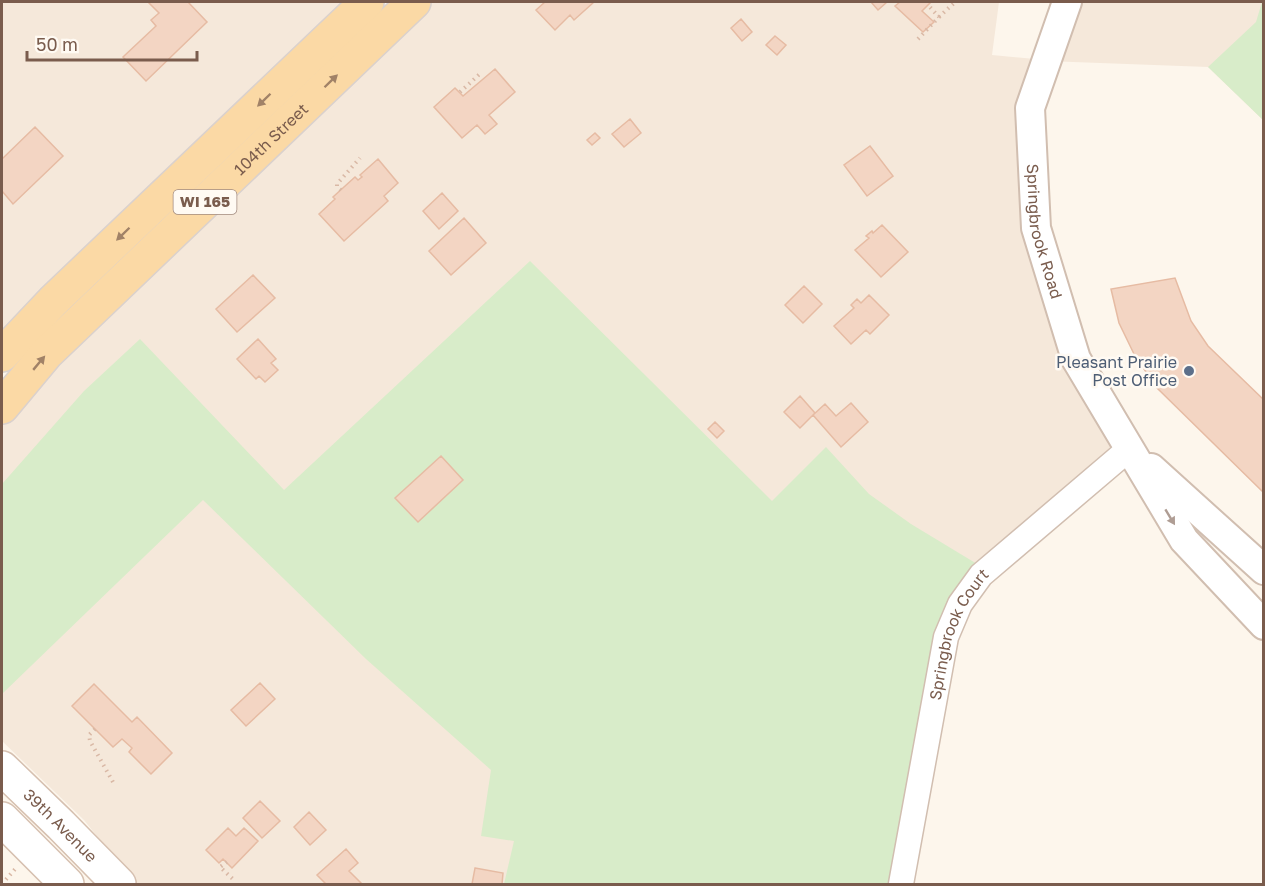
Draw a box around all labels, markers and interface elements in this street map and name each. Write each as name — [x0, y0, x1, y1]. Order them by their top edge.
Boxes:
scale bar — [27, 24, 196, 62]
text: 50 m — [36, 33, 78, 55]
one-way arrow — [323, 74, 338, 88]
one-way arrow — [257, 93, 272, 106]
street label: 104th Street — [230, 99, 312, 179]
street label: Springbrook Road — [1023, 163, 1067, 301]
road number: WI 165 — [174, 190, 236, 214]
one-way arrow — [116, 227, 130, 241]
place label: Pleasant Prairie Post Office — [1056, 352, 1177, 390]
one-way arrow — [33, 355, 46, 371]
marker: Pleasant Prairie Post Office — [1182, 364, 1196, 378]
one-way arrow — [1165, 509, 1175, 526]
street label: Springbrook Court — [925, 563, 992, 702]
street label: 39th Avenue — [20, 784, 102, 866]

